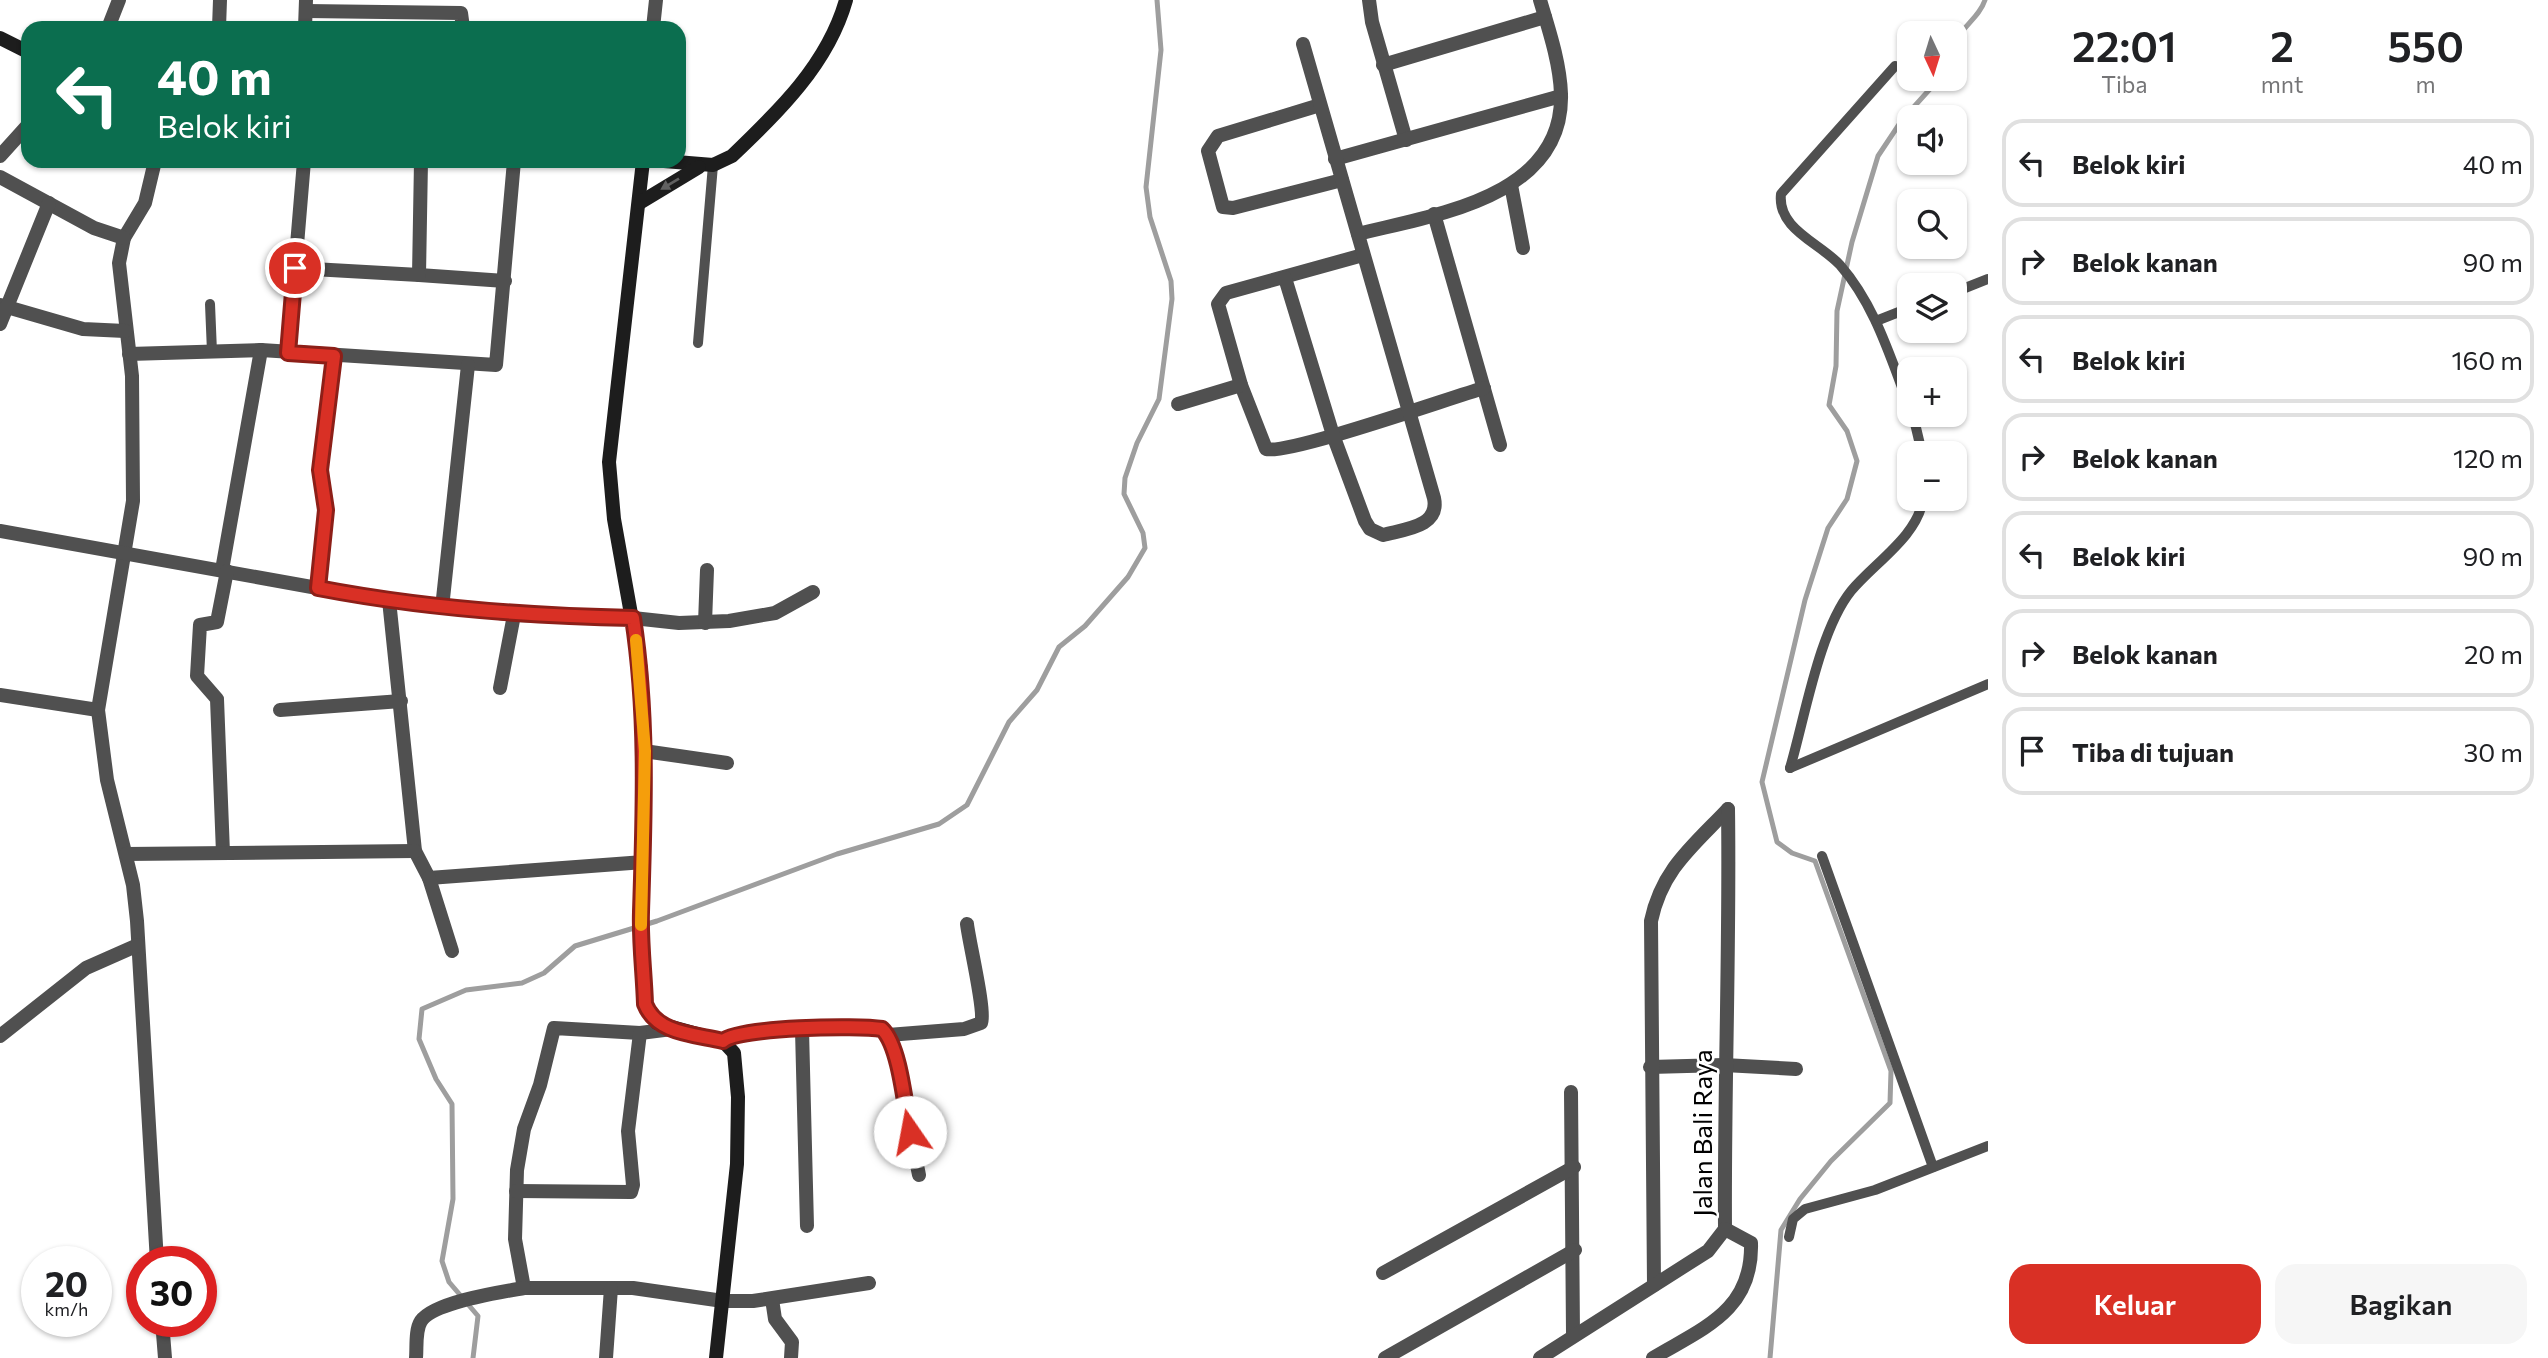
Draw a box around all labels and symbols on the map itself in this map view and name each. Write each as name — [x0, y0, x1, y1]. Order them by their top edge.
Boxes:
north arrow — [1897, 21, 1967, 91]
one-way arrow — [660, 177, 680, 190]
pin — [265, 238, 325, 298]
street label: Jalan Bali Raya — [1686, 1049, 1717, 1217]
position arrow — [873, 1095, 947, 1169]
speed limit sign: 30 — [126, 1246, 217, 1337]

